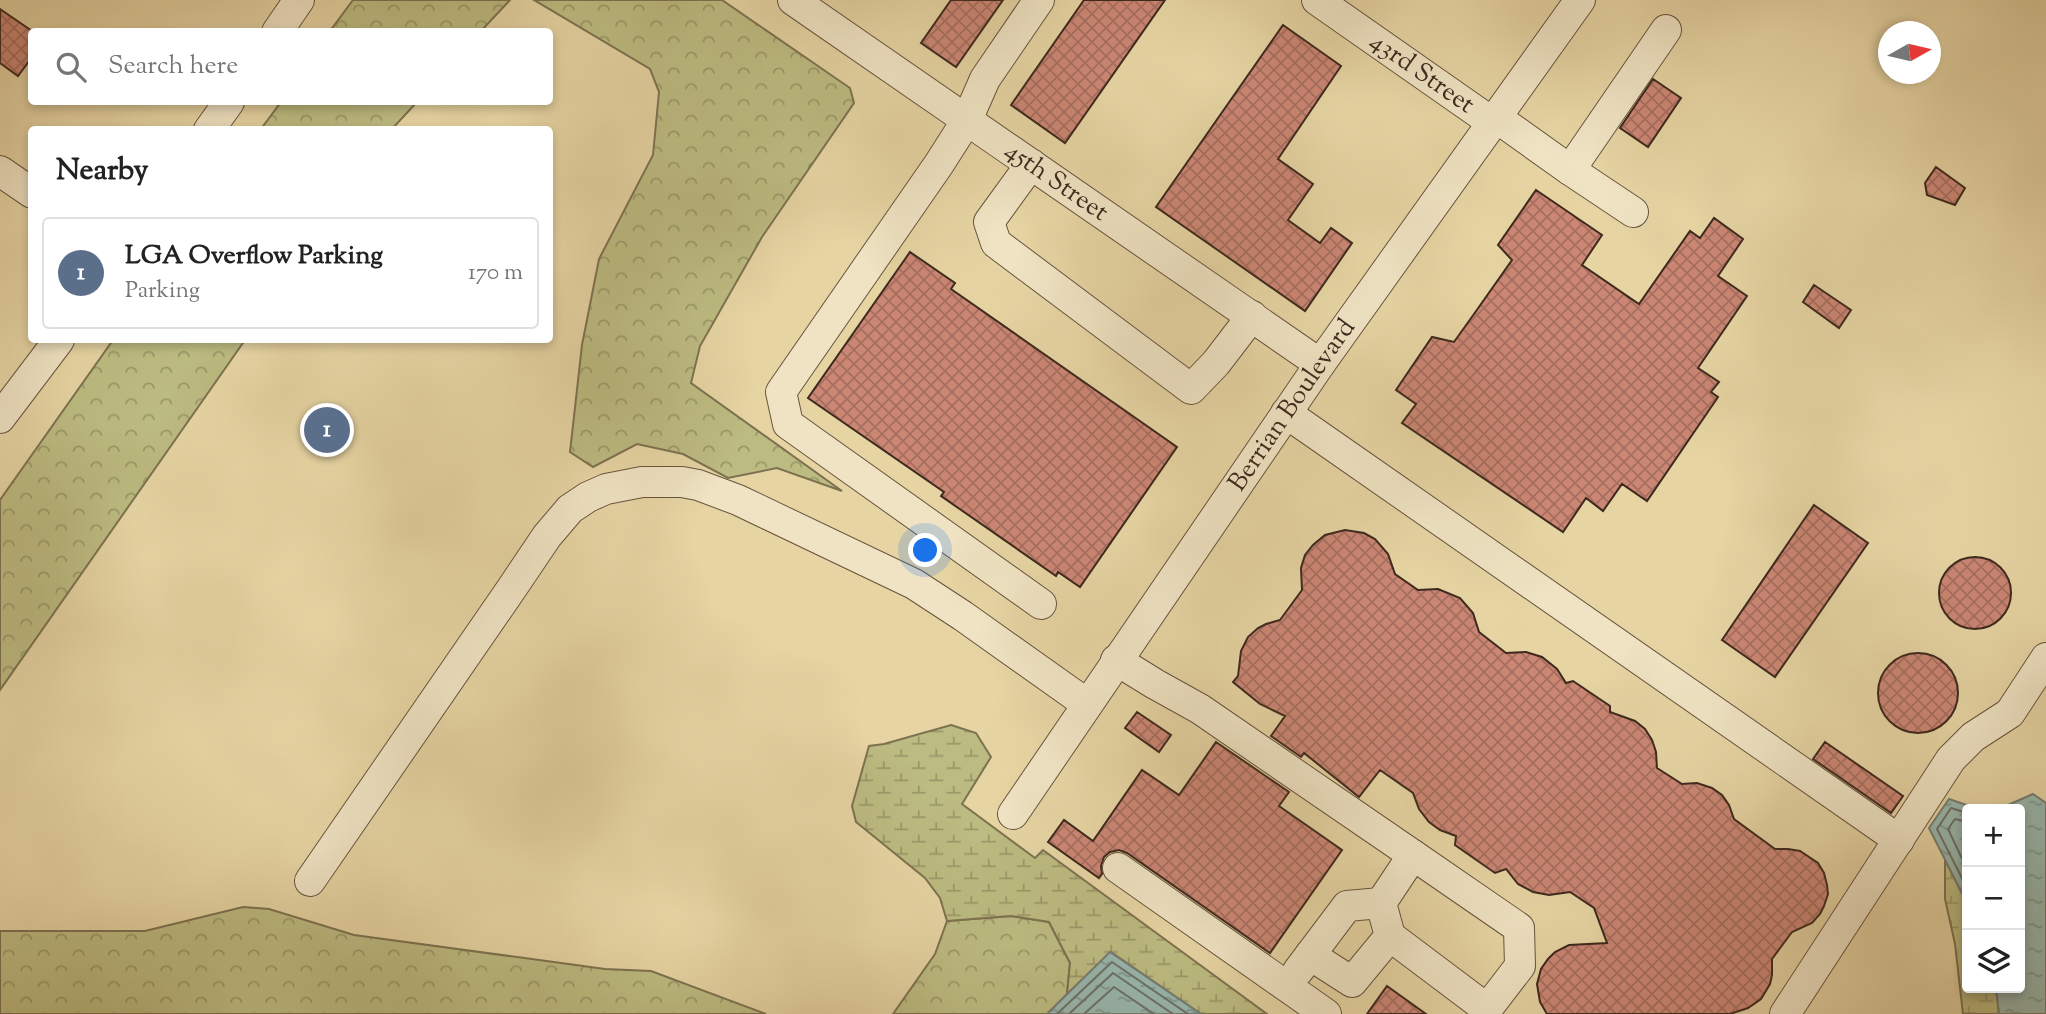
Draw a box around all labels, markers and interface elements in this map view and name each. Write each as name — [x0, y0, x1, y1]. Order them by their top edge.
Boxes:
north arrow — [1878, 21, 1941, 84]
street label: 43rd Street — [1362, 24, 1482, 123]
search box — [28, 28, 553, 105]
icon: search — [52, 48, 90, 86]
text: Search here — [108, 48, 238, 85]
street label: 45th Street — [997, 133, 1116, 231]
text: Nearby — [56, 150, 148, 193]
text: LGA Overflow Parking — [125, 238, 383, 275]
text: 1 — [77, 257, 85, 290]
text: 170 m — [468, 257, 523, 290]
text: Parking — [125, 275, 200, 308]
street label: Berrian Boulevard — [1220, 311, 1365, 499]
pin: 1 — [304, 404, 350, 456]
your location — [908, 533, 942, 567]
map controls — [1962, 804, 2025, 993]
button: + — [1962, 804, 2025, 867]
button: − — [1962, 867, 2025, 930]
button: layers — [1962, 930, 2025, 993]

